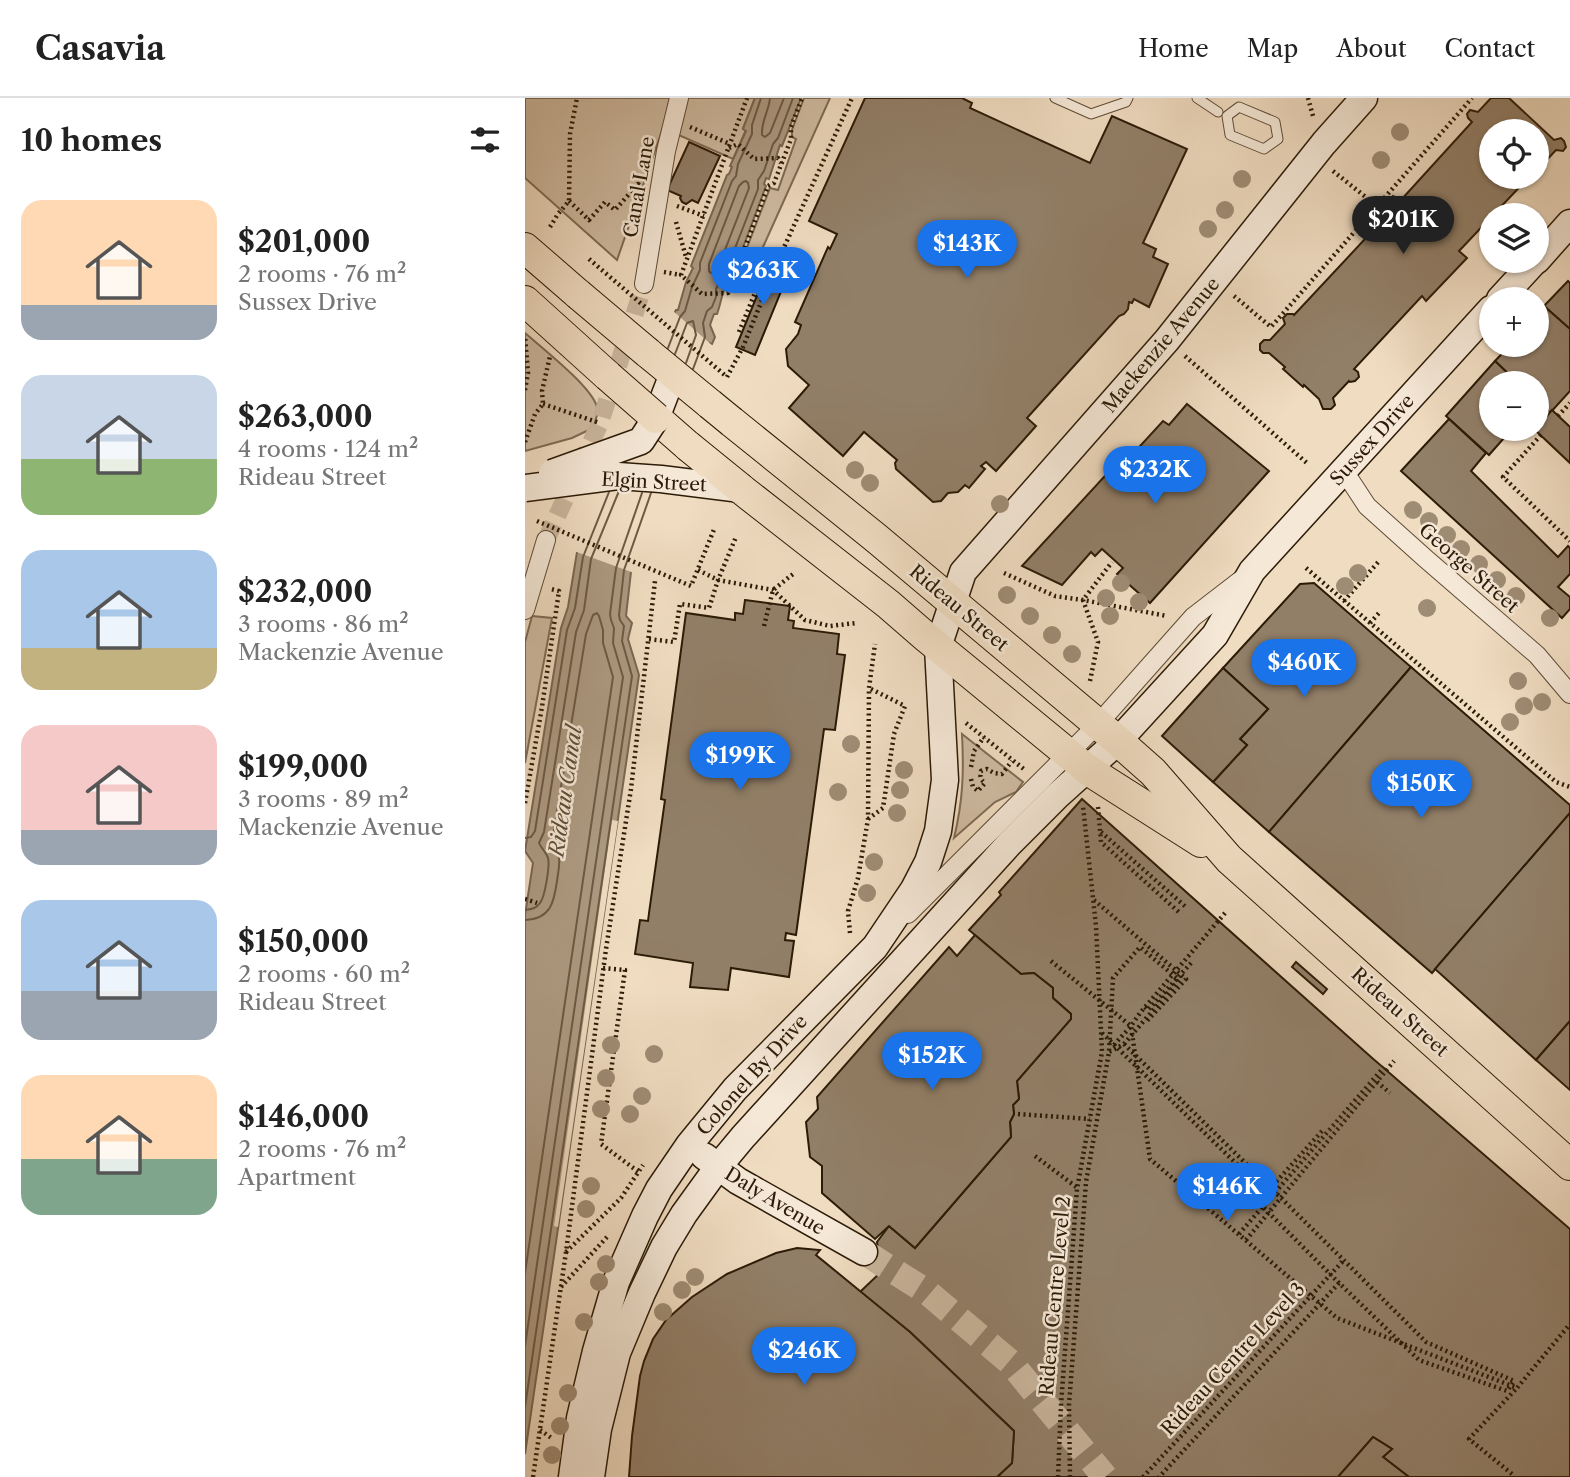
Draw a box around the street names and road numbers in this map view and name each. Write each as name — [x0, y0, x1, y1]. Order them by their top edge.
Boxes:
street label: Canal Lane — [619, 135, 659, 239]
street label: Mackenzie Avenue — [1098, 273, 1224, 417]
street label: Sussex Drive — [1325, 390, 1419, 490]
street label: Elgin Street — [601, 468, 707, 496]
street label: George Street — [1414, 518, 1524, 618]
street label: Rideau Street — [905, 560, 1014, 656]
street label: Rideau Street — [1347, 962, 1453, 1062]
street label: Colonel By Drive — [692, 1010, 812, 1140]
street label: Daly Avenue — [721, 1162, 829, 1240]
street label: Rideau Centre Level 2 — [1035, 1195, 1075, 1397]
street label: Rideau Centre Level 3 — [1156, 1278, 1310, 1440]

